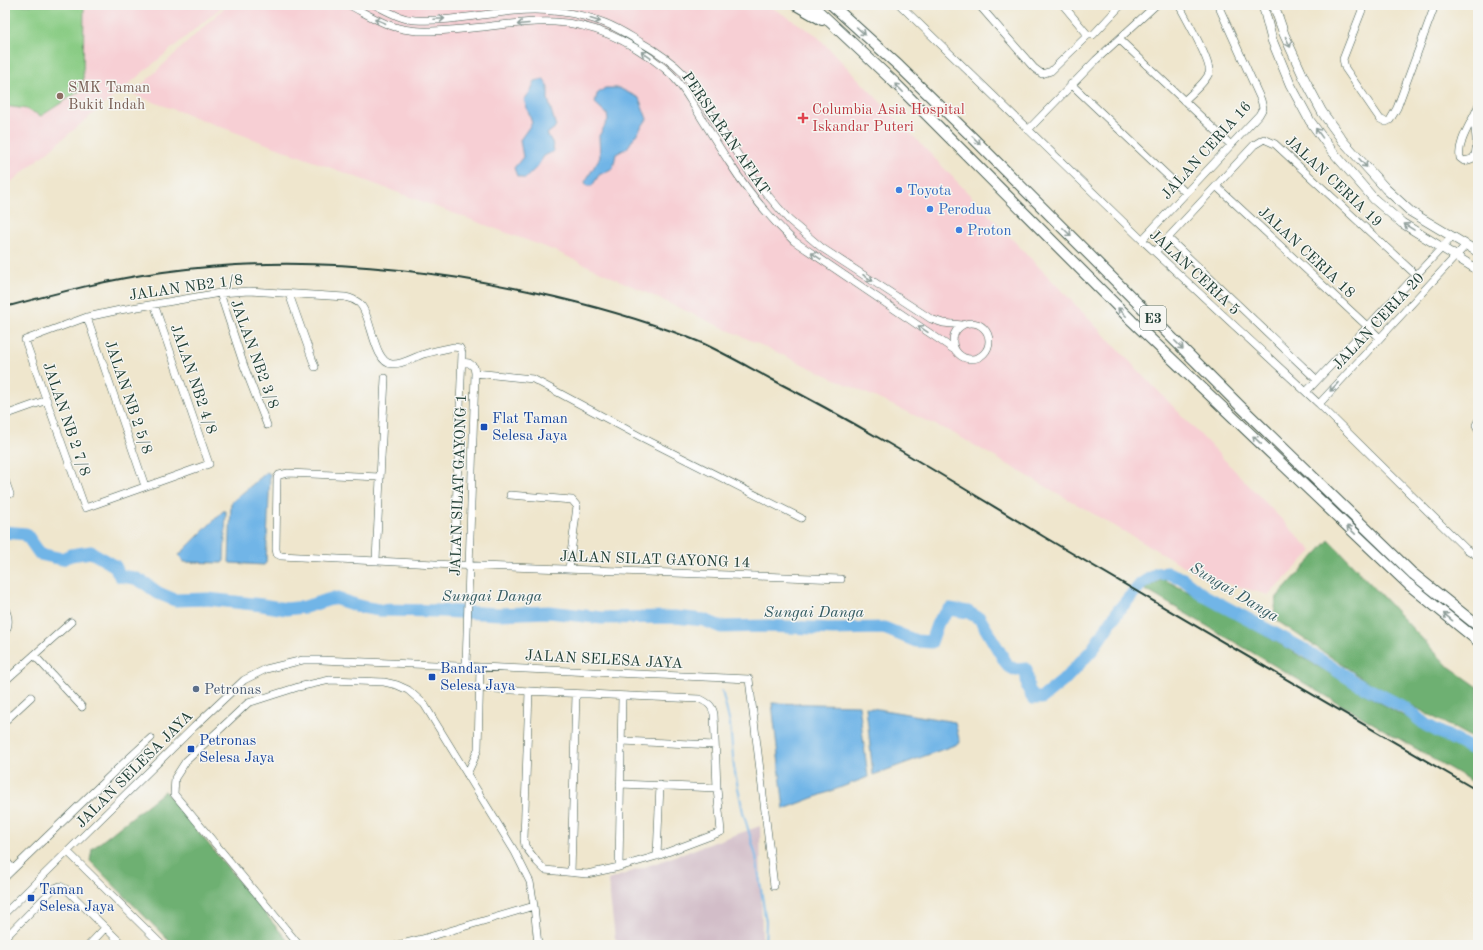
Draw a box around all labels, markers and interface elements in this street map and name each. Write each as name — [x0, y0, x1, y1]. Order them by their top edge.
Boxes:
one-way arrow — [432, 15, 445, 23]
one-way arrow — [375, 17, 387, 25]
one-way arrow — [589, 17, 602, 24]
one-way arrow — [517, 20, 530, 27]
one-way arrow — [856, 26, 866, 35]
one-way arrow — [1284, 35, 1292, 47]
one-way arrow — [640, 51, 651, 59]
street label: PERSIARAN AFIAT — [678, 70, 771, 198]
place label: SMK Taman Bukit Indah — [68, 81, 150, 113]
one-way arrow — [894, 83, 904, 93]
marker: SMK Taman Bukit Indah — [55, 91, 65, 101]
street label: JALAN CERIA 16 — [1159, 99, 1255, 203]
place label: Columbia Asia Hospital Iskandar Puteri — [812, 103, 965, 135]
marker: Columbia Asia Hospital Iskandar Puteri — [797, 112, 809, 124]
one-way arrow — [1315, 128, 1323, 139]
street label: JALAN CERIA 19 — [1282, 134, 1384, 231]
one-way arrow — [971, 135, 981, 145]
one-way arrow — [1358, 158, 1367, 168]
place label: Toyota — [907, 184, 952, 199]
marker: Toyota — [894, 185, 904, 195]
place label: Perodua — [938, 203, 992, 218]
marker: Perodua — [925, 204, 935, 214]
street label: JALAN CERIA 18 — [1255, 205, 1357, 302]
one-way arrow — [1403, 223, 1414, 231]
place label: Proton — [967, 224, 1012, 239]
marker: Proton — [954, 225, 964, 235]
one-way arrow — [1062, 228, 1072, 237]
street label: JALAN CERIA 5 — [1146, 228, 1242, 319]
one-way arrow — [811, 252, 822, 260]
street label: JALAN CERIA 20 — [1331, 271, 1428, 373]
street label: JALAN NB2 1/8 — [128, 273, 244, 304]
one-way arrow — [862, 274, 873, 282]
street label: JALAN NB2 3/8 — [227, 298, 280, 411]
road number: E3 — [1140, 306, 1166, 330]
one-way arrow — [1117, 307, 1127, 317]
street label: JALAN NB2 4/8 — [167, 323, 218, 436]
one-way arrow — [918, 325, 929, 333]
street label: JALAN NB 2 5/8 — [101, 339, 154, 456]
one-way arrow — [1174, 340, 1184, 349]
street label: JALAN NB 2 7/8 — [39, 361, 92, 478]
one-way arrow — [1329, 382, 1339, 392]
street label: JALAN SILAT GAYONG 1 — [449, 394, 470, 576]
place label: Flat Taman Selesa Jaya — [492, 412, 568, 444]
marker: Flat Taman Selesa Jaya — [479, 422, 489, 432]
one-way arrow — [1252, 435, 1262, 445]
one-way arrow — [1346, 525, 1356, 535]
street label: JALAN SILAT GAYONG 14 — [559, 550, 751, 571]
water label: Sungai Danga — [1187, 560, 1281, 626]
water label: Sungai Danga — [442, 589, 543, 605]
water label: Sungai Danga — [764, 605, 865, 621]
one-way arrow — [1442, 612, 1453, 621]
street label: JALAN SELESA JAYA — [525, 649, 684, 672]
place label: Bandar Selesa Jaya — [440, 662, 516, 694]
marker: Bandar Selesa Jaya — [427, 672, 437, 682]
place label: Petronas — [204, 683, 261, 698]
marker: Petronas — [191, 684, 201, 694]
street label: JALAN SELESA JAYA — [74, 709, 197, 831]
place label: Petronas Selesa Jaya — [199, 734, 275, 766]
marker: Petronas Selesa Jaya — [186, 744, 196, 754]
place label: Taman Selesa Jaya — [39, 883, 115, 915]
marker: Taman Selesa Jaya — [26, 893, 36, 903]

